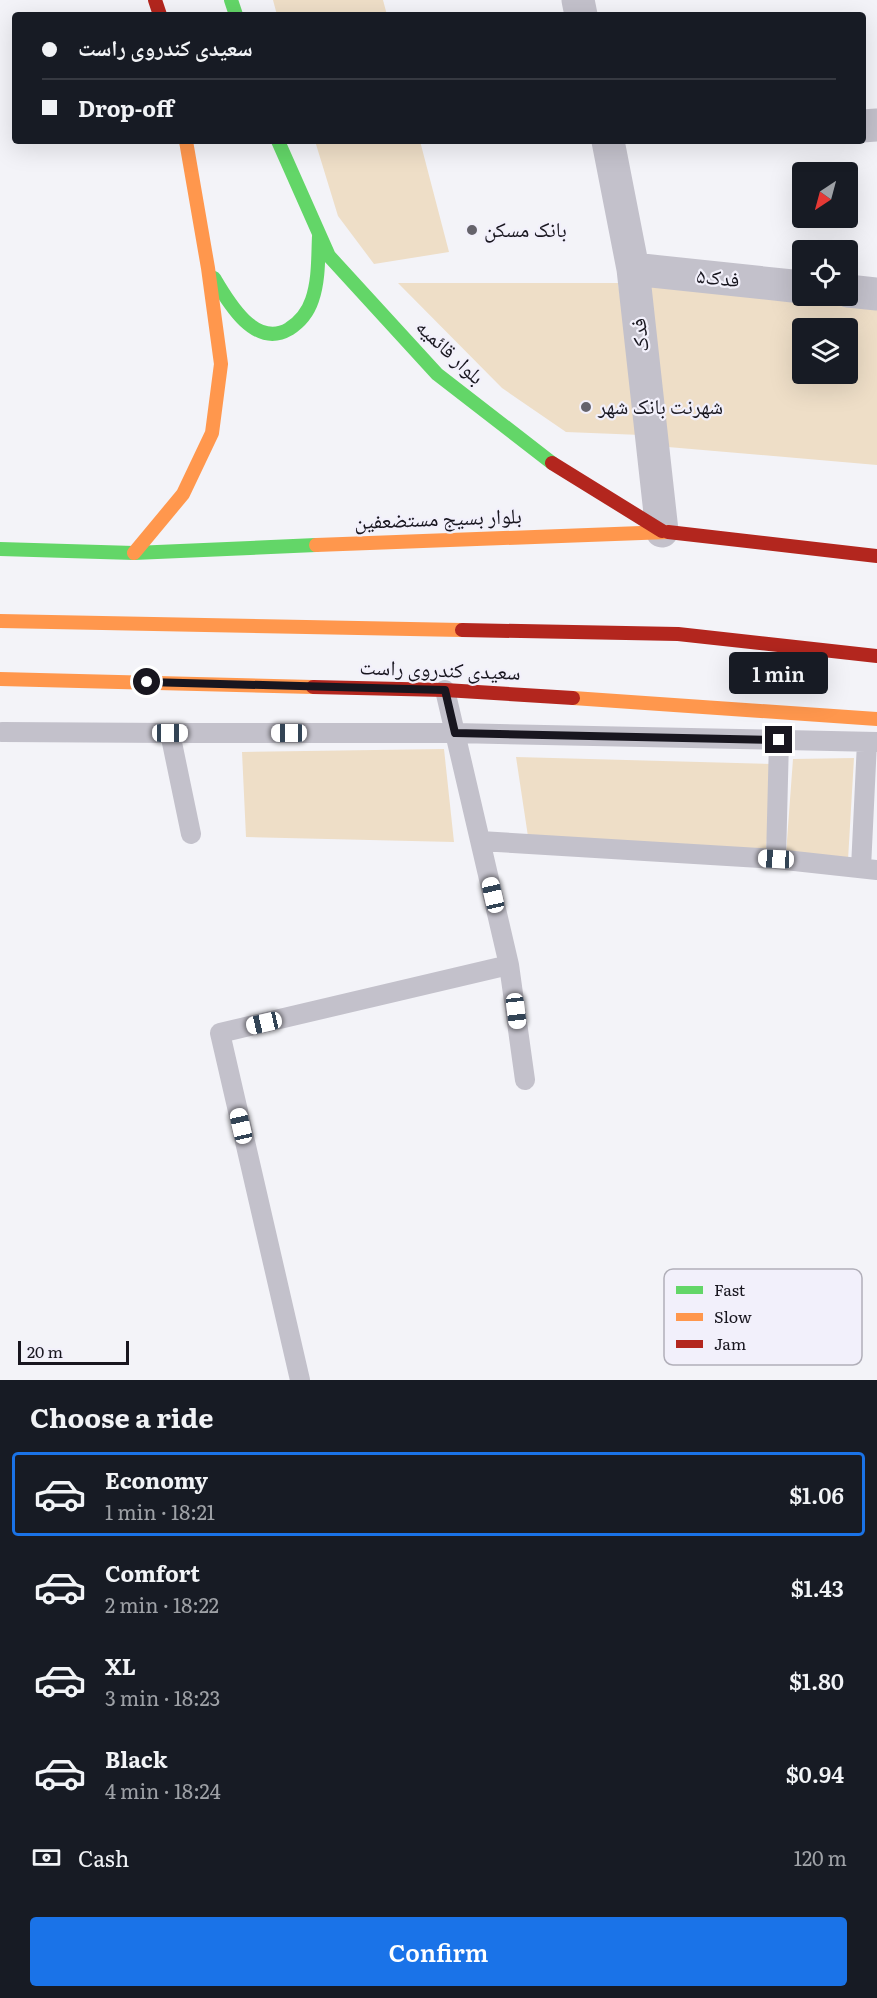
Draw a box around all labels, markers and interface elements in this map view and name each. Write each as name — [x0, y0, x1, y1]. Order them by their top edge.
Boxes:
text: سعیدی کندروی راست — [78, 30, 253, 63]
text: Drop-off — [78, 91, 174, 124]
north arrow — [792, 162, 858, 228]
map controls — [792, 162, 858, 384]
place label: بانک مسکن — [484, 212, 567, 243]
marker: بانک مسکن — [465, 223, 479, 237]
button: locate — [792, 240, 858, 306]
street label: فدک۵ — [695, 258, 741, 293]
street label: بلوار قائمیه — [411, 310, 493, 390]
street label: فدک — [620, 317, 655, 354]
button: layers — [792, 318, 858, 384]
place label: شهرنت بانک شهر — [597, 389, 723, 420]
marker: شهرنت بانک شهر — [579, 400, 593, 414]
street label: بلوار بسیج مستضعفین — [354, 498, 522, 535]
street label: سعیدی کندروی راست — [359, 649, 521, 686]
callout: 1 min — [730, 653, 828, 695]
text: 1 min — [752, 658, 805, 688]
route start — [133, 668, 160, 695]
car — [152, 724, 188, 742]
car — [271, 724, 307, 742]
route end — [765, 726, 792, 753]
car — [758, 849, 794, 869]
car — [480, 875, 506, 915]
car — [505, 992, 527, 1030]
car — [244, 1010, 284, 1036]
car — [228, 1106, 254, 1146]
legend — [664, 1269, 862, 1365]
text: Fast — [714, 1277, 746, 1301]
text: Slow — [714, 1304, 752, 1328]
text: Jam — [714, 1331, 747, 1355]
scale bar — [18, 1338, 129, 1366]
text: 20 m — [27, 1339, 63, 1363]
text: Choose a ride — [30, 1396, 213, 1436]
text: Economy — [105, 1463, 208, 1496]
icon: car — [33, 1467, 87, 1521]
text: $1.06 — [789, 1478, 844, 1511]
text: 1 min · 18:21 — [105, 1496, 215, 1526]
text: Comfort — [105, 1556, 200, 1589]
icon: car — [33, 1560, 87, 1614]
text: $1.43 — [791, 1571, 844, 1604]
text: 2 min · 18:22 — [105, 1589, 219, 1619]
text: XL — [105, 1649, 136, 1682]
icon: car — [33, 1653, 87, 1707]
text: $1.80 — [789, 1664, 844, 1697]
text: 3 min · 18:23 — [105, 1682, 220, 1712]
text: Black — [105, 1742, 167, 1775]
icon: car — [33, 1746, 87, 1800]
text: $0.94 — [786, 1757, 844, 1790]
text: 4 min · 18:24 — [105, 1775, 221, 1805]
icon: cash — [30, 1841, 63, 1874]
text: Cash — [78, 1841, 129, 1874]
text: 120 m — [794, 1842, 847, 1872]
button: Confirm — [30, 1917, 847, 1986]

